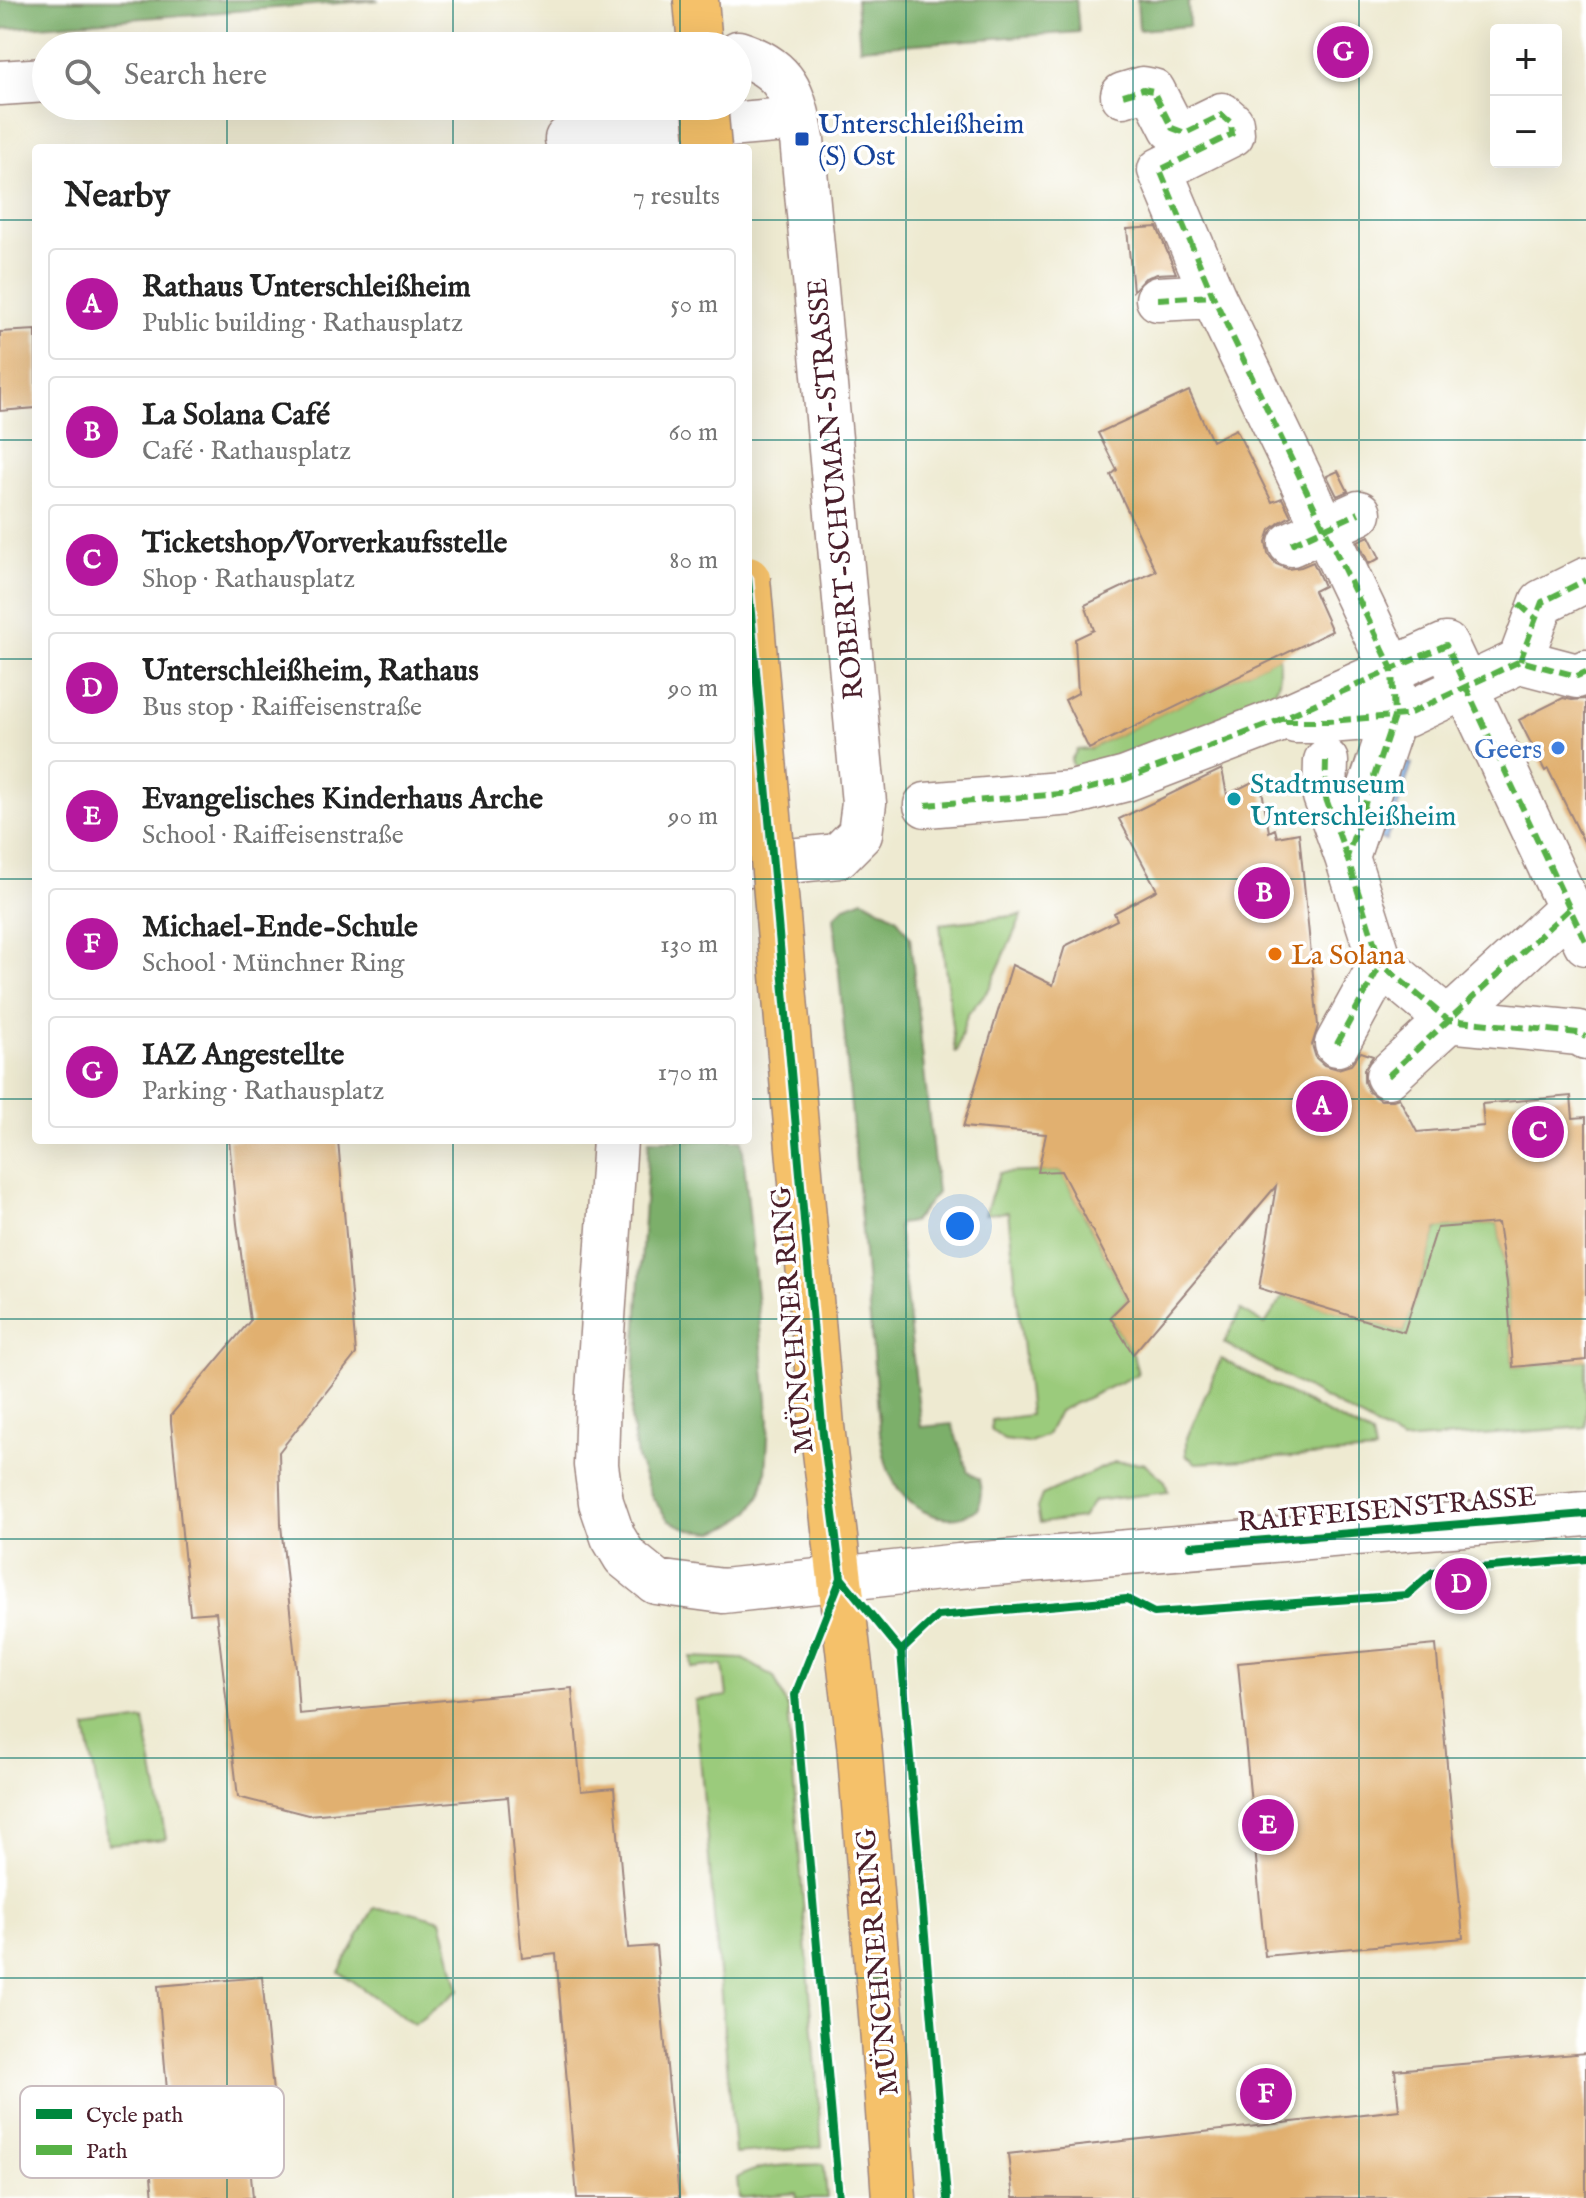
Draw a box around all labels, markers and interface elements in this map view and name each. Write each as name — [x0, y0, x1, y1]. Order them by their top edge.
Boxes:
pin: G — [1317, 22, 1369, 82]
map controls — [1490, 24, 1562, 168]
button: + — [1490, 24, 1562, 96]
search box — [32, 32, 752, 120]
icon: search — [60, 54, 104, 98]
text: Search here — [124, 57, 267, 95]
button: − — [1490, 96, 1562, 168]
place label: Unterschleißheim (S) Ost — [818, 108, 1024, 175]
marker: Unterschleißheim (S) Ost — [793, 130, 811, 148]
text: Nearby — [64, 175, 170, 218]
text: 7 results — [633, 180, 720, 213]
text: Rathaus Unterschleißheim — [142, 269, 471, 307]
street label: ROBERT-SCHUMAN-STRASSE — [801, 276, 872, 701]
text: A — [83, 288, 101, 321]
text: 50 m — [670, 288, 718, 321]
text: Public building · Rathausplatz — [142, 307, 463, 340]
text: La Solana Café — [142, 397, 330, 435]
text: B — [83, 416, 101, 449]
text: 60 m — [669, 416, 718, 449]
text: Café · Rathausplatz — [142, 435, 351, 468]
text: Ticketshop/Vorverkaufsstelle — [142, 525, 507, 563]
text: C — [83, 544, 101, 577]
text: 80 m — [669, 544, 718, 577]
text: Shop · Rathausplatz — [142, 563, 355, 596]
text: Unterschleißheim, Rathaus — [142, 653, 479, 691]
text: D — [82, 672, 102, 705]
text: 90 m — [668, 672, 718, 705]
text: Bus stop · Raiffeisenstraße — [142, 691, 422, 724]
place label: Geers — [1474, 733, 1542, 768]
marker: Geers — [1549, 739, 1567, 757]
place label: Stadtmuseum Unterschleißheim — [1250, 768, 1456, 835]
text: Evangelisches Kinderhaus Arche — [142, 781, 543, 819]
marker: Stadtmuseum Unterschleißheim — [1225, 790, 1243, 808]
text: E — [83, 800, 101, 833]
text: 90 m — [668, 800, 718, 833]
text: School · Raiffeisenstraße — [142, 819, 404, 852]
pin: B — [1238, 863, 1290, 923]
text: Michael-Ende-Schule — [142, 909, 418, 947]
text: F — [84, 928, 100, 961]
text: 130 m — [660, 928, 718, 961]
place label: La Solana — [1291, 939, 1406, 974]
marker: La Solana — [1266, 945, 1284, 963]
text: School · Münchner Ring — [142, 947, 404, 980]
text: IAZ Angestellte — [142, 1037, 344, 1075]
text: G — [82, 1056, 102, 1089]
text: 170 m — [658, 1056, 718, 1089]
text: Parking · Rathausplatz — [142, 1075, 384, 1108]
pin: A — [1296, 1076, 1348, 1136]
pin: C — [1512, 1102, 1564, 1162]
street label: MÜNCHNER RING — [764, 1184, 823, 1455]
your location — [940, 1206, 980, 1246]
street label: RAIFFEISENSTRASSE — [1236, 1480, 1538, 1541]
pin: D — [1435, 1554, 1487, 1614]
pin: E — [1242, 1795, 1294, 1855]
street label: MÜNCHNER RING — [849, 1826, 908, 2097]
pin: F — [1240, 2064, 1292, 2124]
legend — [20, 2086, 284, 2178]
text: Cycle path — [86, 2102, 183, 2130]
text: Path — [86, 2138, 128, 2166]

